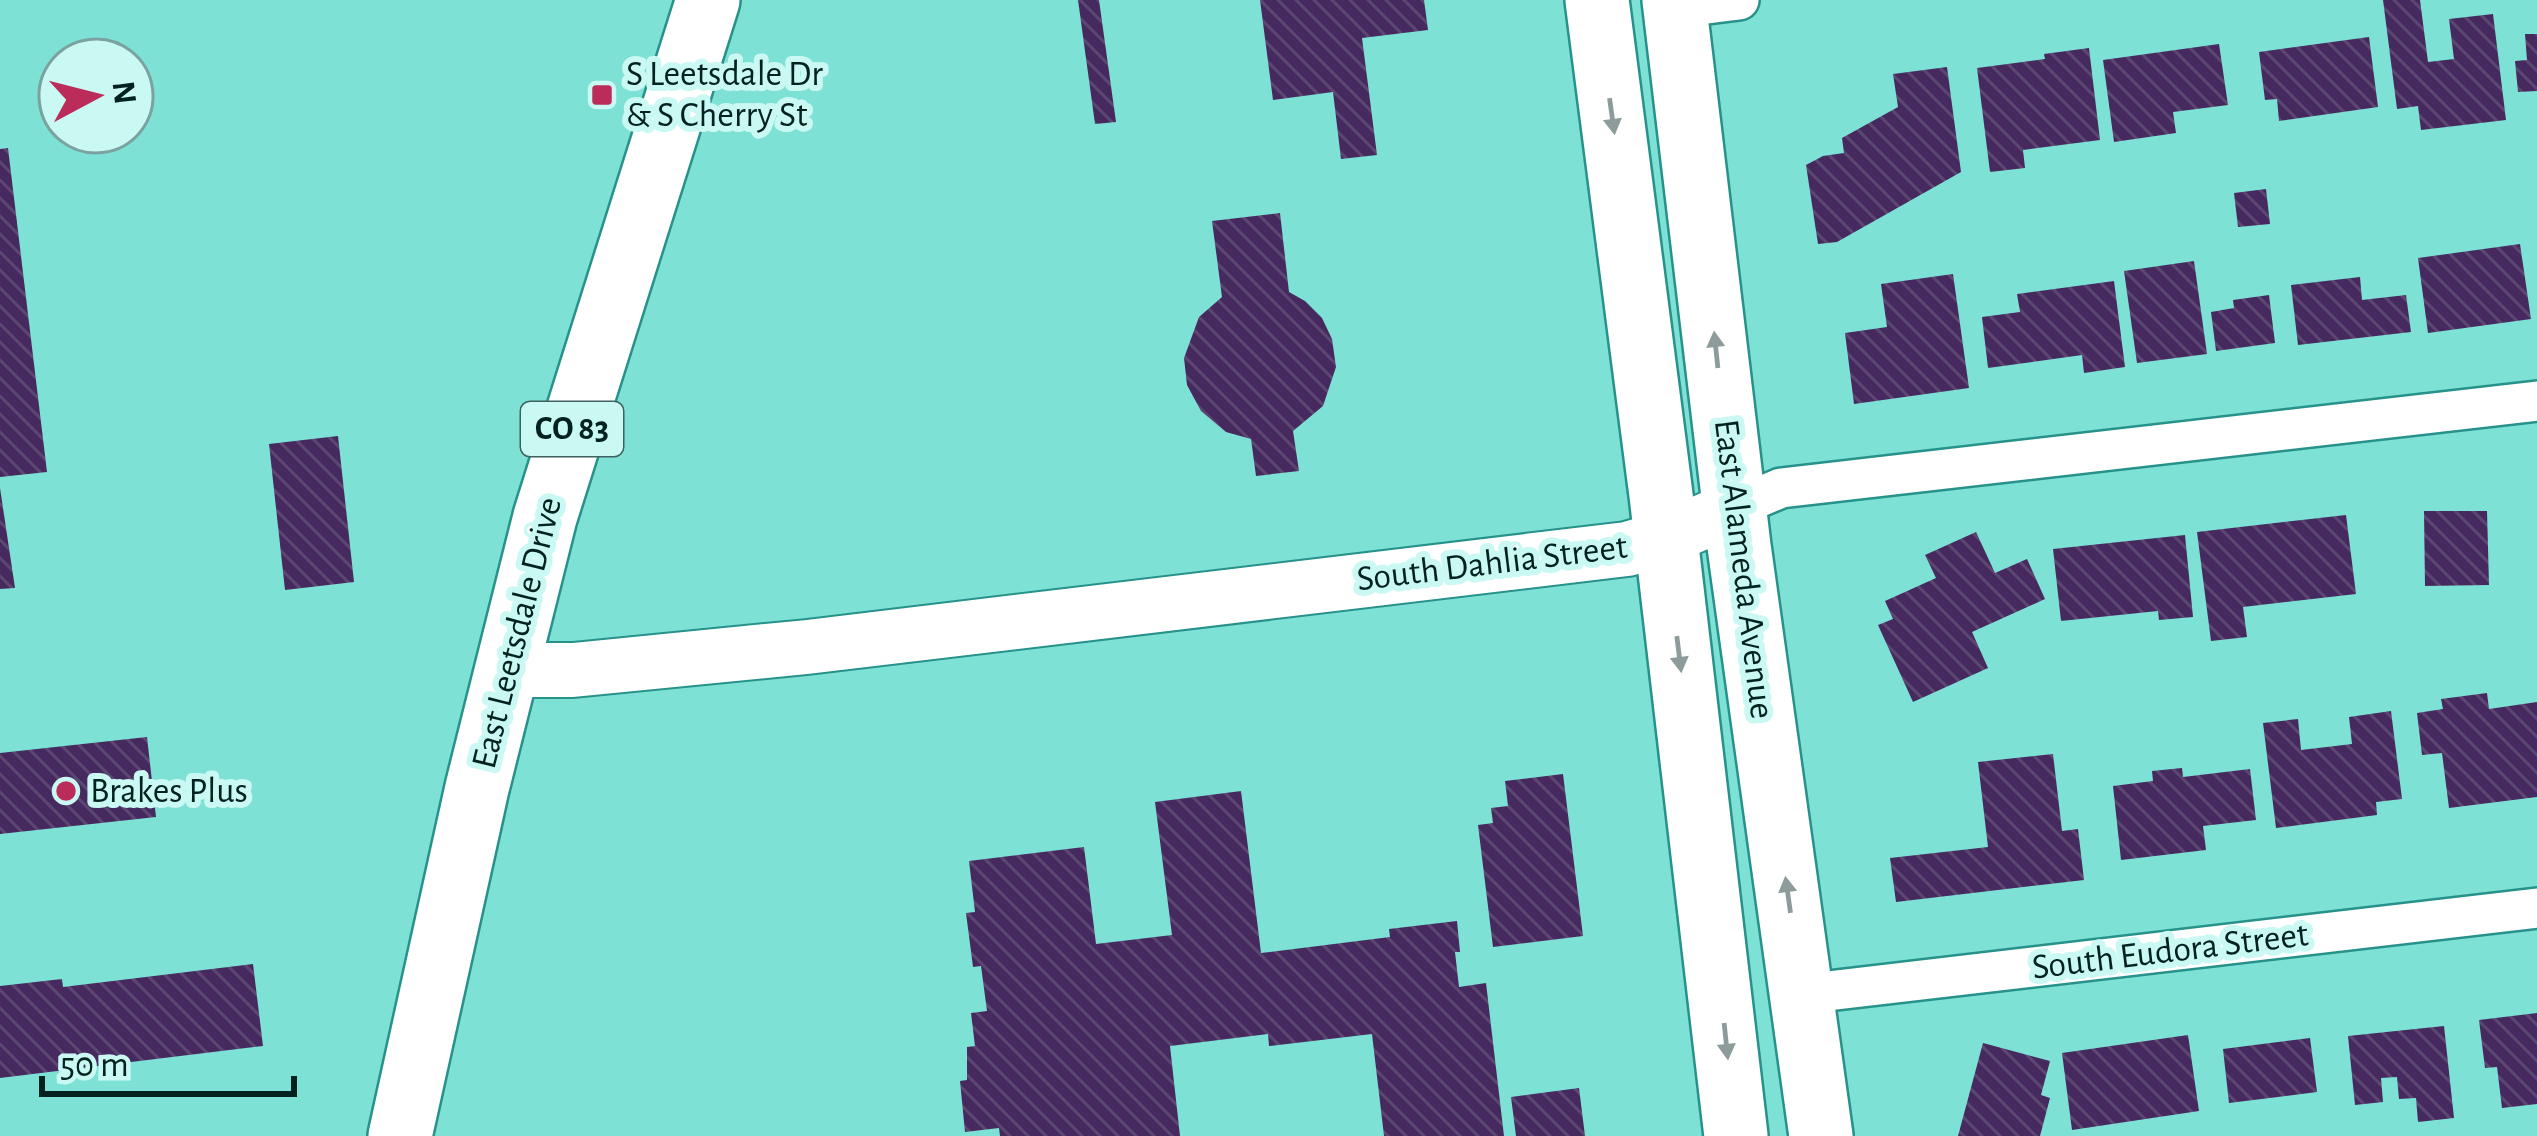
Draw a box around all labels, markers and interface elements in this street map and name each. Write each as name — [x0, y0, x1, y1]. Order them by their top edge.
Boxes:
north arrow — [36, 36, 156, 156]
place label: S Leetsdale Dr & S Cherry St — [626, 56, 823, 133]
text: N — [106, 79, 141, 106]
marker: S Leetsdale Dr & S Cherry St — [589, 82, 615, 108]
one-way arrow — [1603, 98, 1622, 135]
one-way arrow — [1707, 331, 1726, 369]
road number: CO 83 — [521, 402, 623, 456]
street label: East Alameda Avenue — [1708, 417, 1780, 721]
street label: East Leetsdale Drive — [466, 494, 568, 772]
street label: South Dahlia Street — [1355, 528, 1630, 597]
one-way arrow — [1670, 636, 1689, 674]
place label: Brakes Plus — [90, 773, 248, 809]
marker: Brakes Plus — [53, 778, 79, 804]
one-way arrow — [1778, 876, 1797, 913]
street label: South Eudora Street — [2030, 916, 2311, 986]
scale bar — [42, 1022, 294, 1096]
one-way arrow — [1717, 1023, 1736, 1061]
text: 50 m — [60, 1047, 129, 1083]

